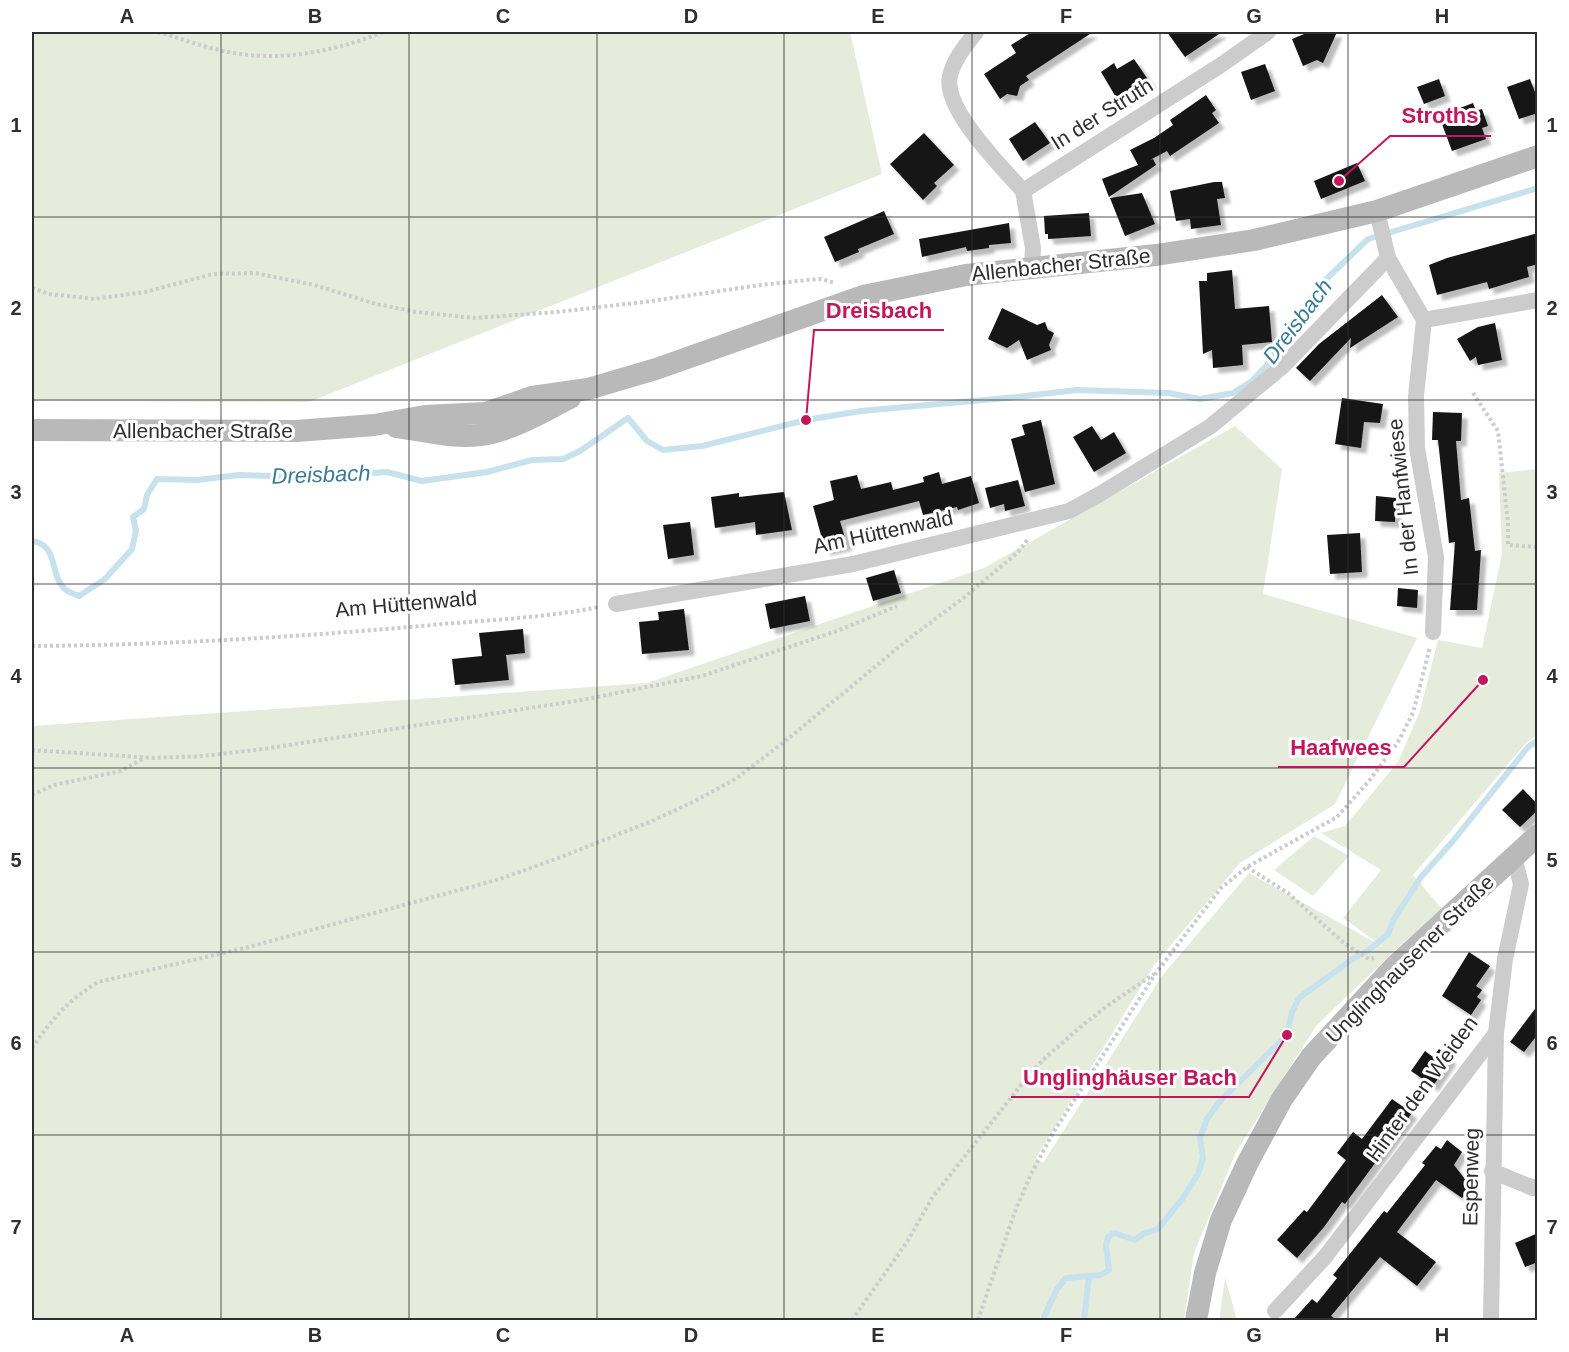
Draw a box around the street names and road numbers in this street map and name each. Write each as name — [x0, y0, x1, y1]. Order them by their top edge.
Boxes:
street label: In der Struth — [1047, 73, 1157, 154]
street label: Allenbacher Straße — [970, 244, 1152, 285]
street label: In der Hanfwiese — [1383, 417, 1422, 577]
street label: Allenbacher Straße — [113, 419, 293, 442]
street label: Am Hüttenwald — [811, 505, 955, 558]
street label: Am Hüttenwald — [334, 586, 478, 621]
street label: Unglinghausener Straße — [1321, 870, 1498, 1047]
street label: Hinter den Weiden — [1361, 1012, 1482, 1166]
street label: Espenweg — [1458, 1128, 1483, 1226]

